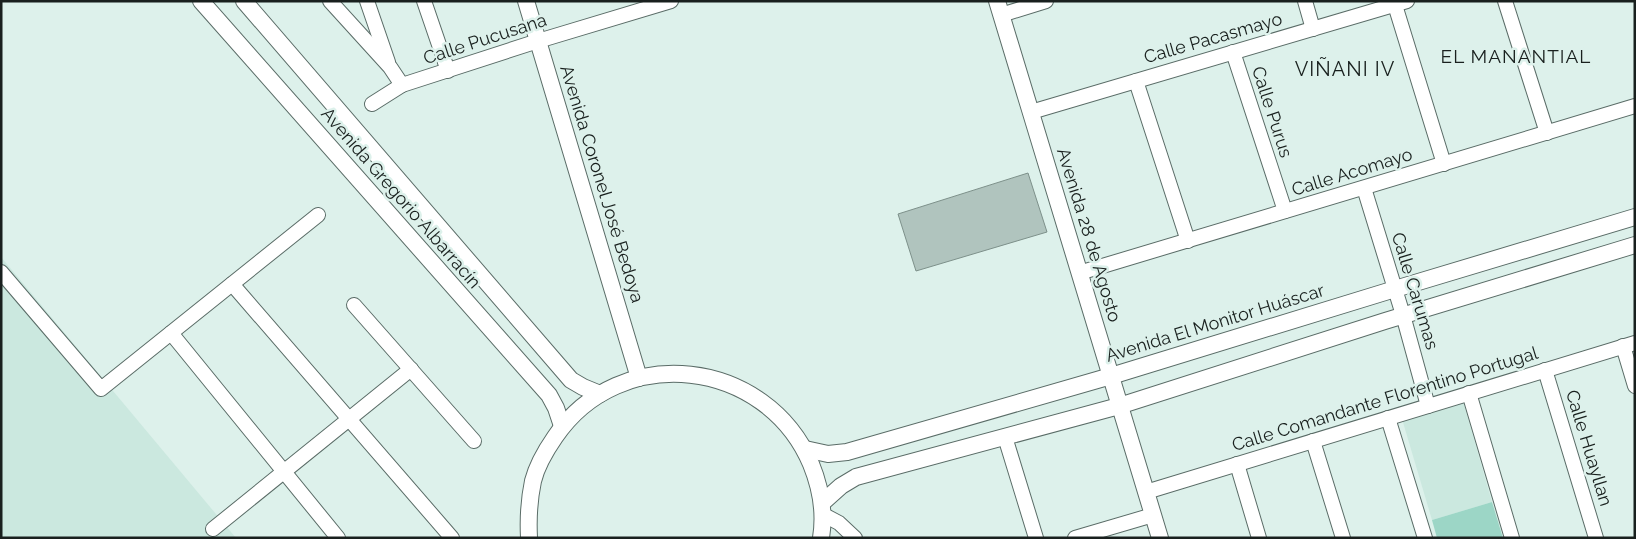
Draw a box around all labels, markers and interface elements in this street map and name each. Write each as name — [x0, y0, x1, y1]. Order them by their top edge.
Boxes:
street label: Calle Pacasmayo — [1141, 8, 1285, 67]
street label: Calle Pucusana — [421, 9, 549, 68]
district label: EL MANANTIAL — [1441, 45, 1591, 67]
district label: VIÑANI IV — [1295, 57, 1395, 81]
street label: Avenida Coronel José Bedoya — [556, 63, 649, 305]
street label: Calle Purus — [1248, 64, 1297, 160]
street label: Avenida Gregorio Albarracín — [317, 103, 486, 292]
street label: Calle Acomayo — [1289, 143, 1415, 200]
street label: Avenida 28 de Agosto — [1053, 145, 1126, 325]
street label: Calle Carumas — [1388, 230, 1443, 352]
street label: Avenida El Monitor Huáscar — [1103, 279, 1327, 366]
street label: Calle Comandante Florentino Portugal — [1229, 342, 1541, 455]
street label: Calle Huayllan — [1562, 387, 1617, 509]

